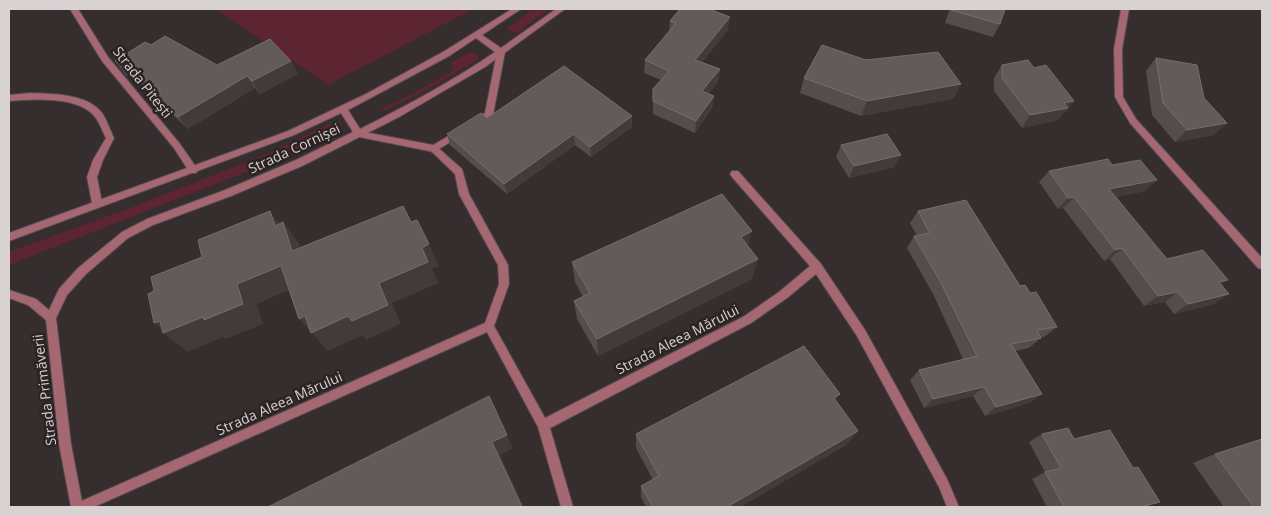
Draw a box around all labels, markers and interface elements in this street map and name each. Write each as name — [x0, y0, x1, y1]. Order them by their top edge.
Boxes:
street label: Strada Pitești — [109, 42, 177, 122]
street label: Strada Cornișei — [245, 118, 343, 178]
street label: Strada Aleea Mărului — [612, 300, 742, 378]
street label: Strada Primăverii — [28, 333, 60, 447]
street label: Strada Aleea Mărului — [213, 367, 345, 439]

